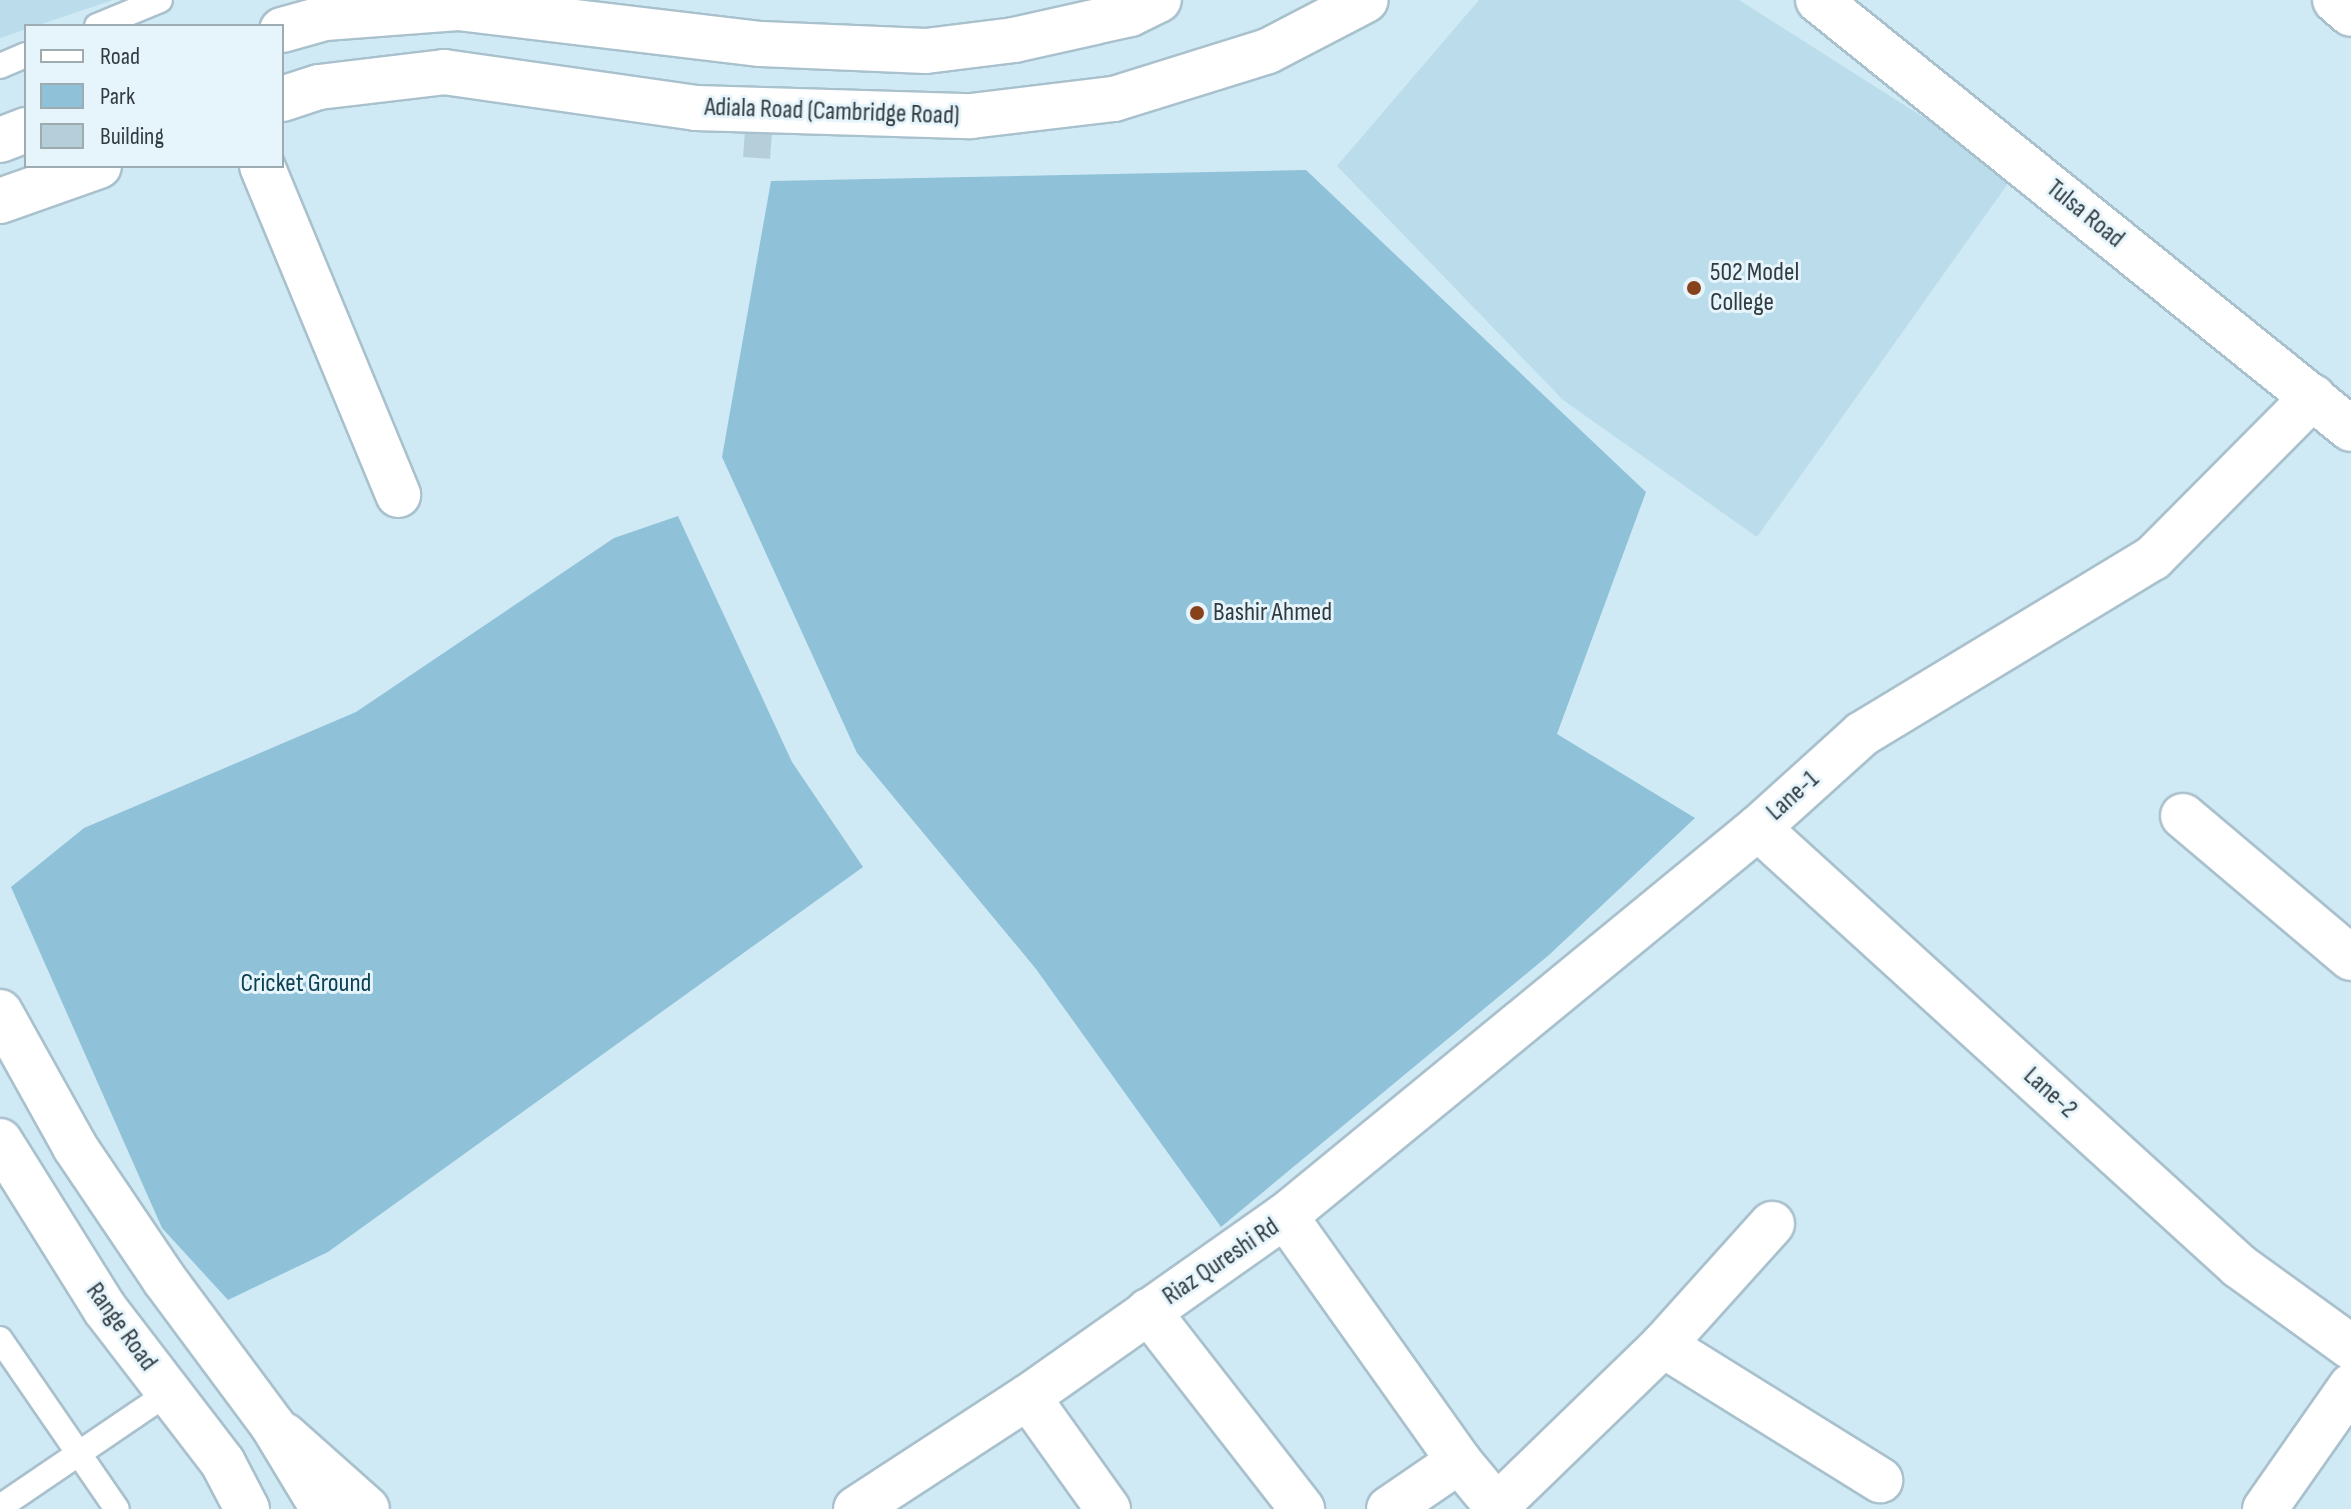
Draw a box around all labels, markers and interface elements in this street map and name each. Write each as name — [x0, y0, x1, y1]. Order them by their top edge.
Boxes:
legend — [24, 24, 284, 168]
text: Road — [100, 42, 140, 71]
text: Park — [100, 82, 135, 111]
street label: Adiala Road (Cambridge Road) — [704, 92, 960, 132]
text: Building — [100, 122, 164, 151]
street label: Tulsa Road — [2040, 173, 2130, 255]
place label: 502 Model College — [1710, 257, 1799, 318]
marker: 502 Model College — [1685, 279, 1703, 297]
place label: Bashir Ahmed — [1213, 597, 1332, 629]
marker: Bashir Ahmed — [1188, 604, 1206, 622]
street label: Lane-1 — [1760, 764, 1826, 828]
park label: Cricket Ground — [241, 968, 371, 1000]
street label: Lane-2 — [2017, 1061, 2083, 1125]
street label: Riaz Qureshi Rd — [1157, 1212, 1285, 1312]
street label: Range Road — [79, 1277, 163, 1377]

